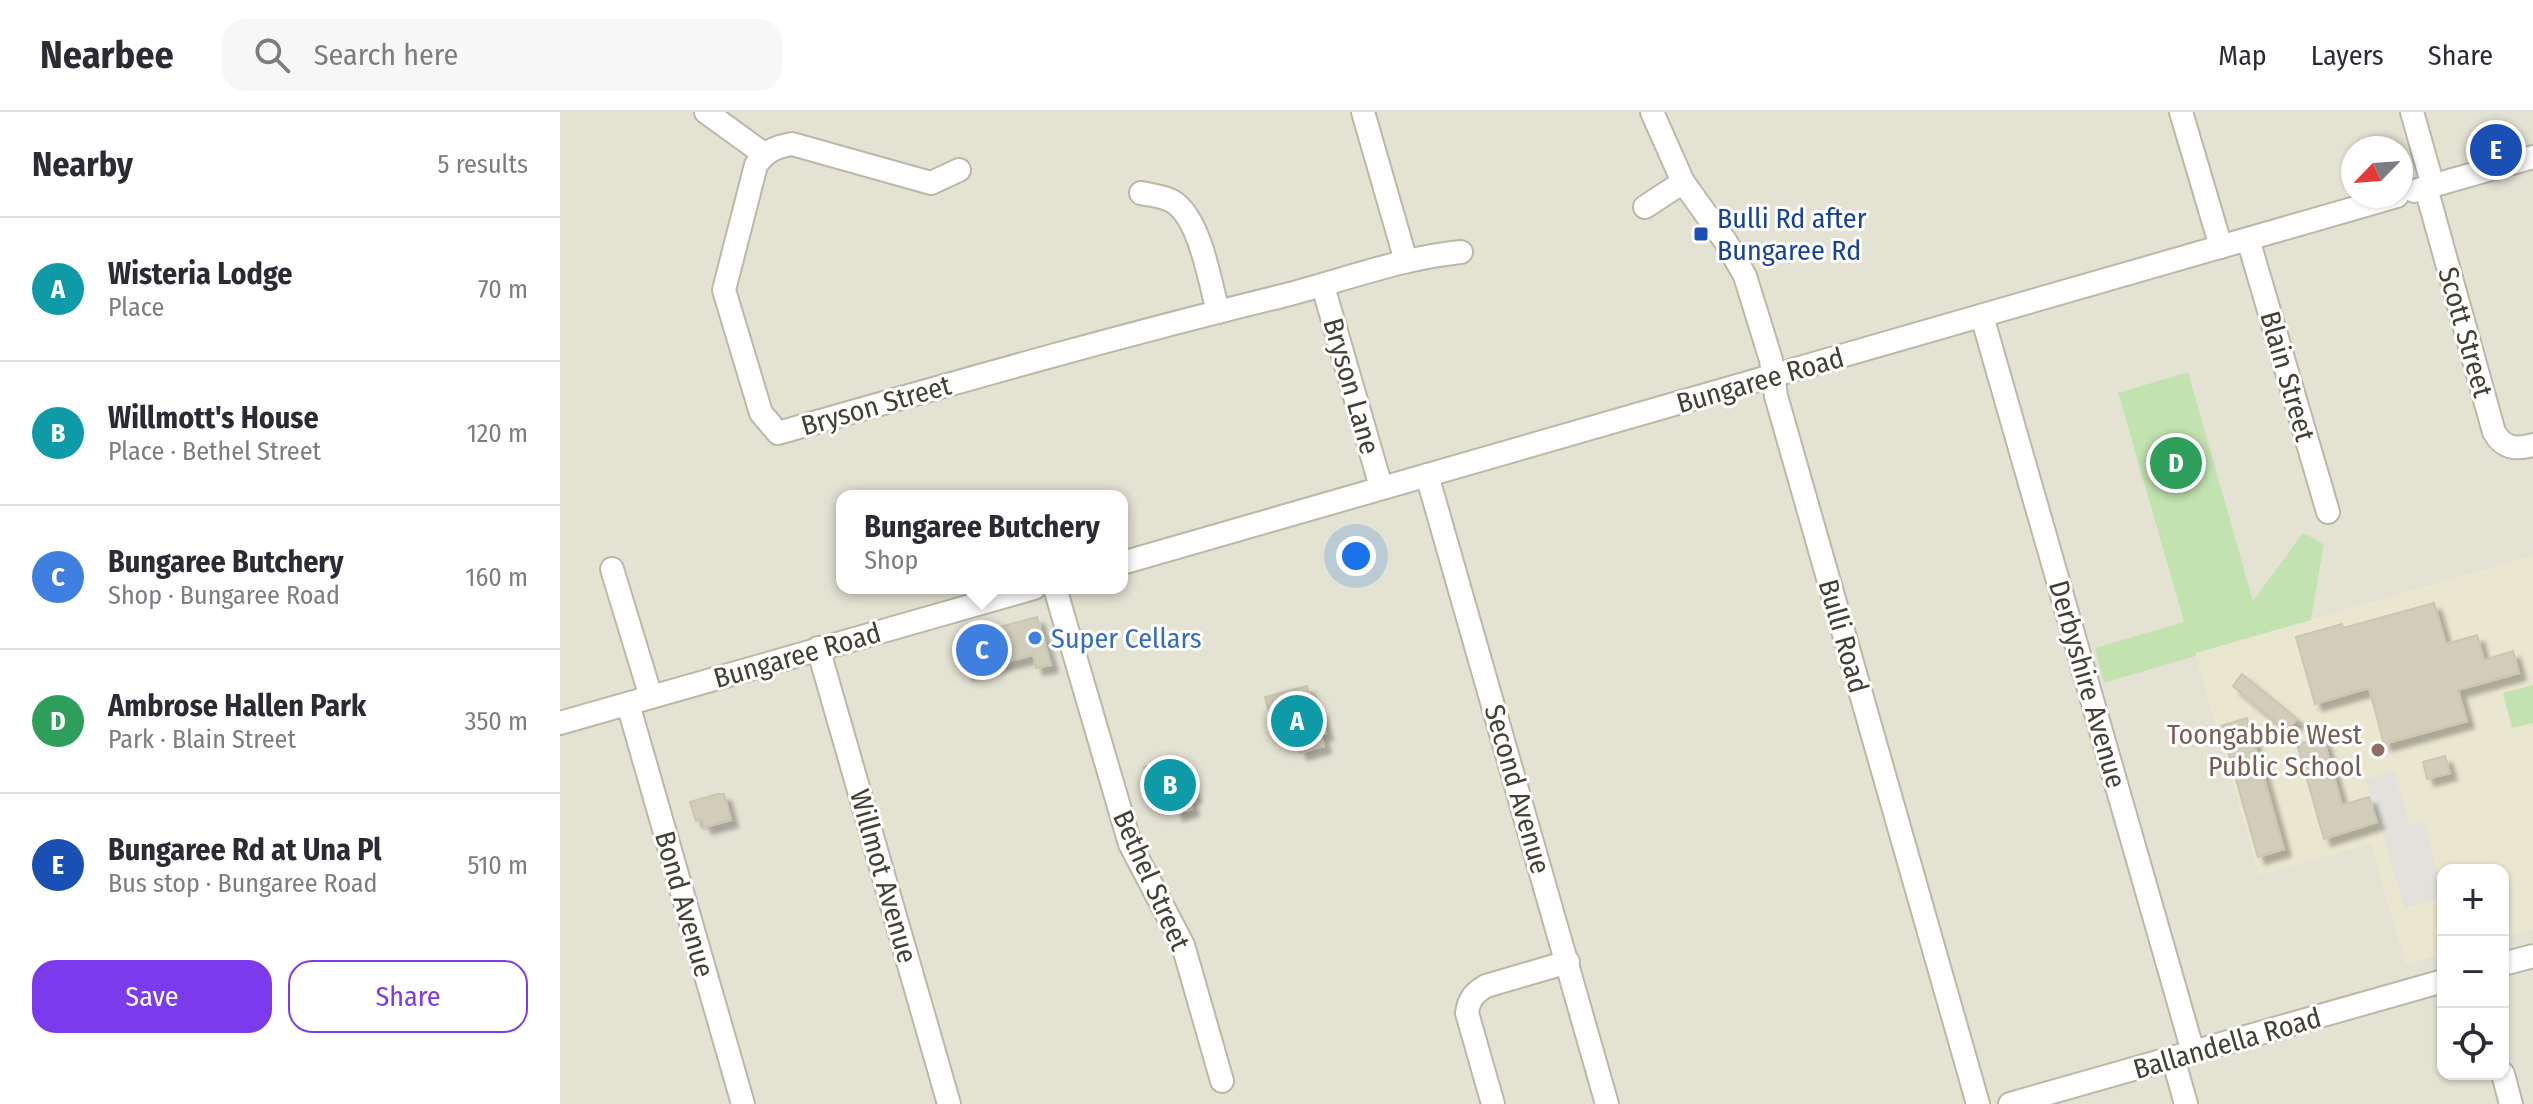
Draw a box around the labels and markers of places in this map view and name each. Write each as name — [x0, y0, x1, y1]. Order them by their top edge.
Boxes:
pin: E — [2470, 120, 2522, 180]
place label: Bulli Rd after Bungaree Rd — [1717, 202, 1867, 267]
marker: Bulli Rd after Bungaree Rd — [1692, 225, 1710, 243]
pin: D — [2150, 433, 2202, 493]
pin: C — [956, 620, 1008, 680]
place label: Super Cellars — [1051, 622, 1202, 655]
marker: Super Cellars — [1026, 629, 1044, 647]
pin: A — [1271, 691, 1323, 751]
place label: Toongabbie West Public School — [2167, 718, 2363, 783]
marker: Toongabbie West Public School — [2369, 741, 2387, 759]
pin: B — [1144, 755, 1196, 815]

